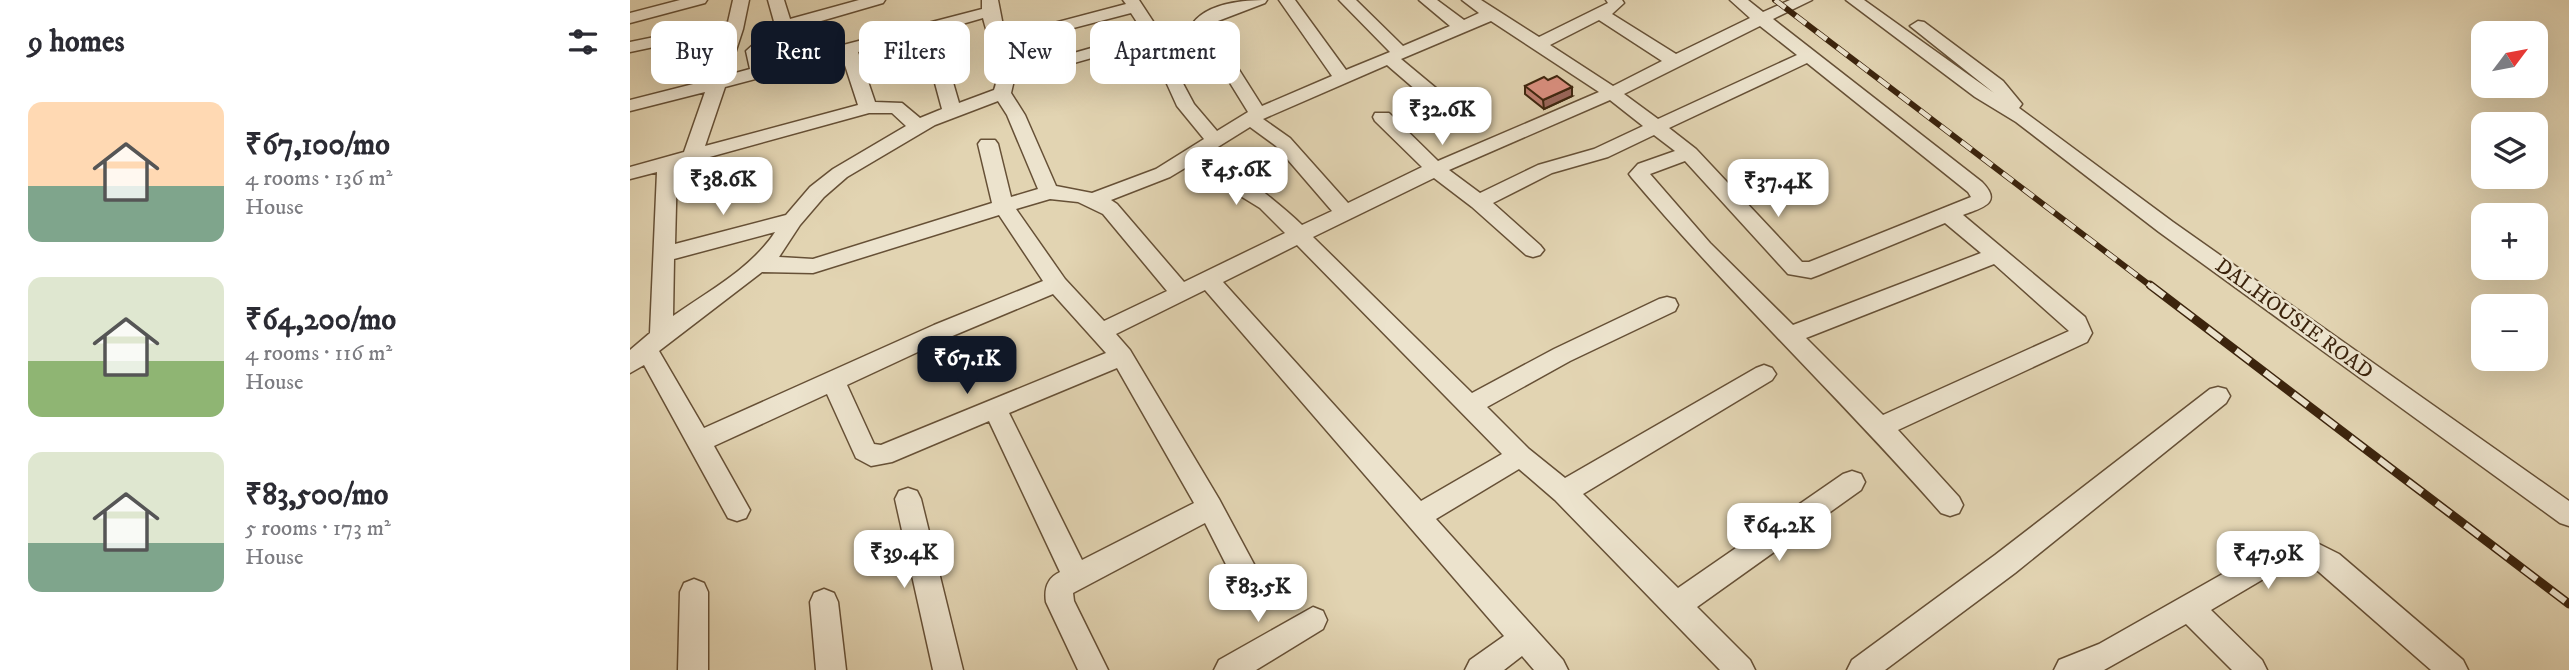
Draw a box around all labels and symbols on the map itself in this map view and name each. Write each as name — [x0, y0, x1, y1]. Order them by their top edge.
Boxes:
north arrow — [2471, 21, 2548, 98]
pin: ₹32.6K — [1385, 88, 1499, 147]
pin: ₹45.6K — [1179, 148, 1293, 207]
pin: ₹38.6K — [666, 158, 780, 217]
pin: ₹37.4K — [1721, 160, 1835, 219]
street label: DALHOUSIE ROAD — [2210, 253, 2378, 385]
pin: ₹67.1K — [910, 336, 1024, 396]
pin: ₹64.2K — [1722, 504, 1836, 563]
pin: ₹39.4K — [847, 530, 961, 590]
pin: ₹47.9K — [2211, 532, 2325, 591]
pin: ₹83.5K — [1201, 564, 1315, 624]

